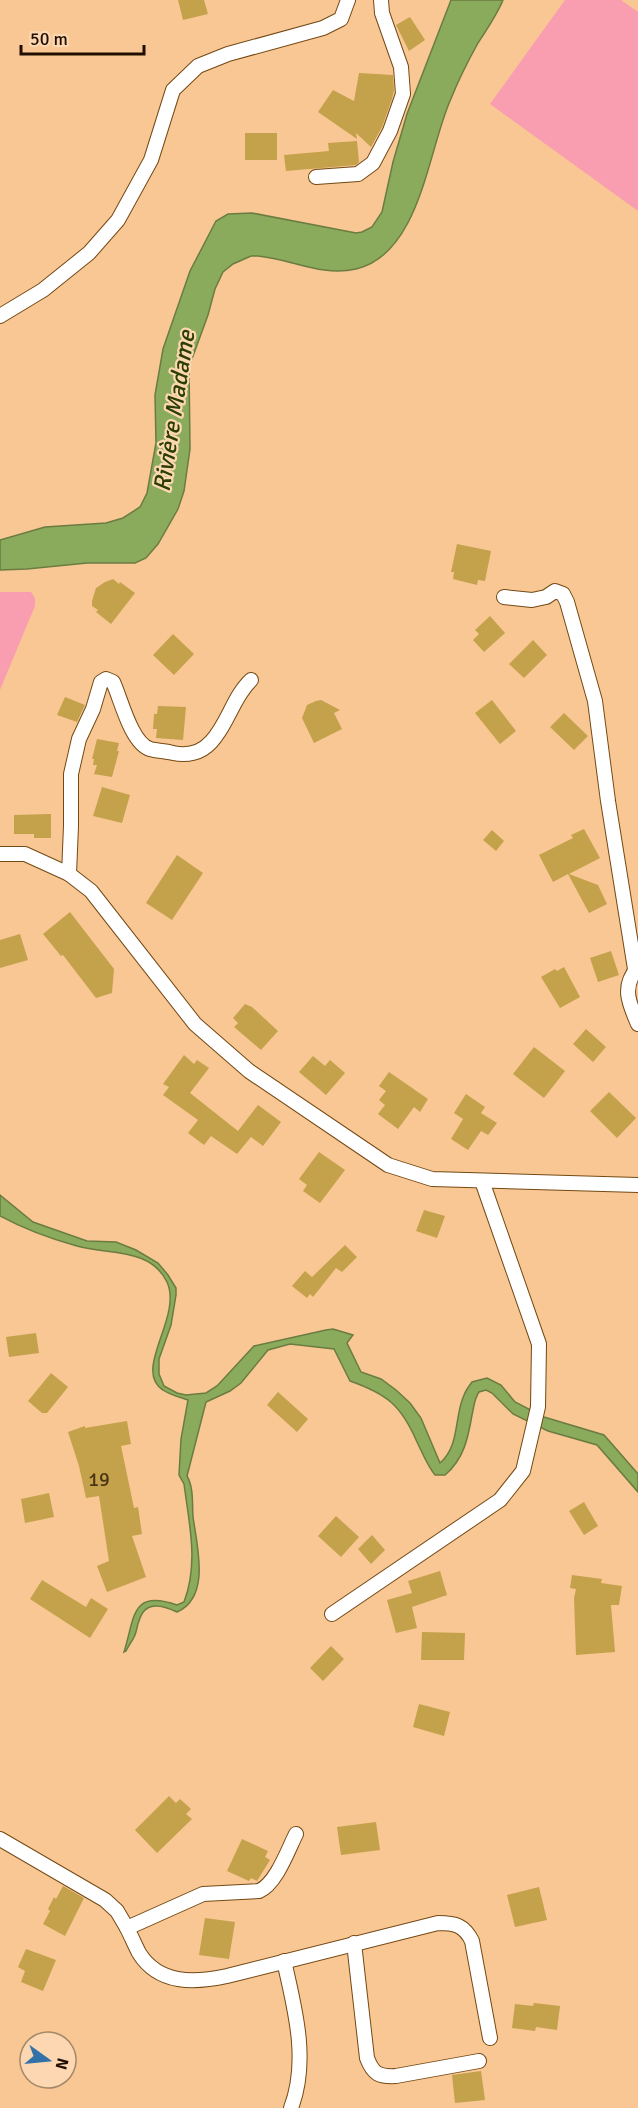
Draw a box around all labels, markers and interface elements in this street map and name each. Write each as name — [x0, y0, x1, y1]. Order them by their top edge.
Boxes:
scale bar — [21, 18, 144, 56]
text: 50 m — [30, 28, 68, 50]
water label: Rivière Madame — [146, 327, 202, 494]
house number: 19 — [88, 1467, 110, 1492]
north arrow — [18, 2030, 78, 2090]
text: N — [50, 2056, 73, 2072]

